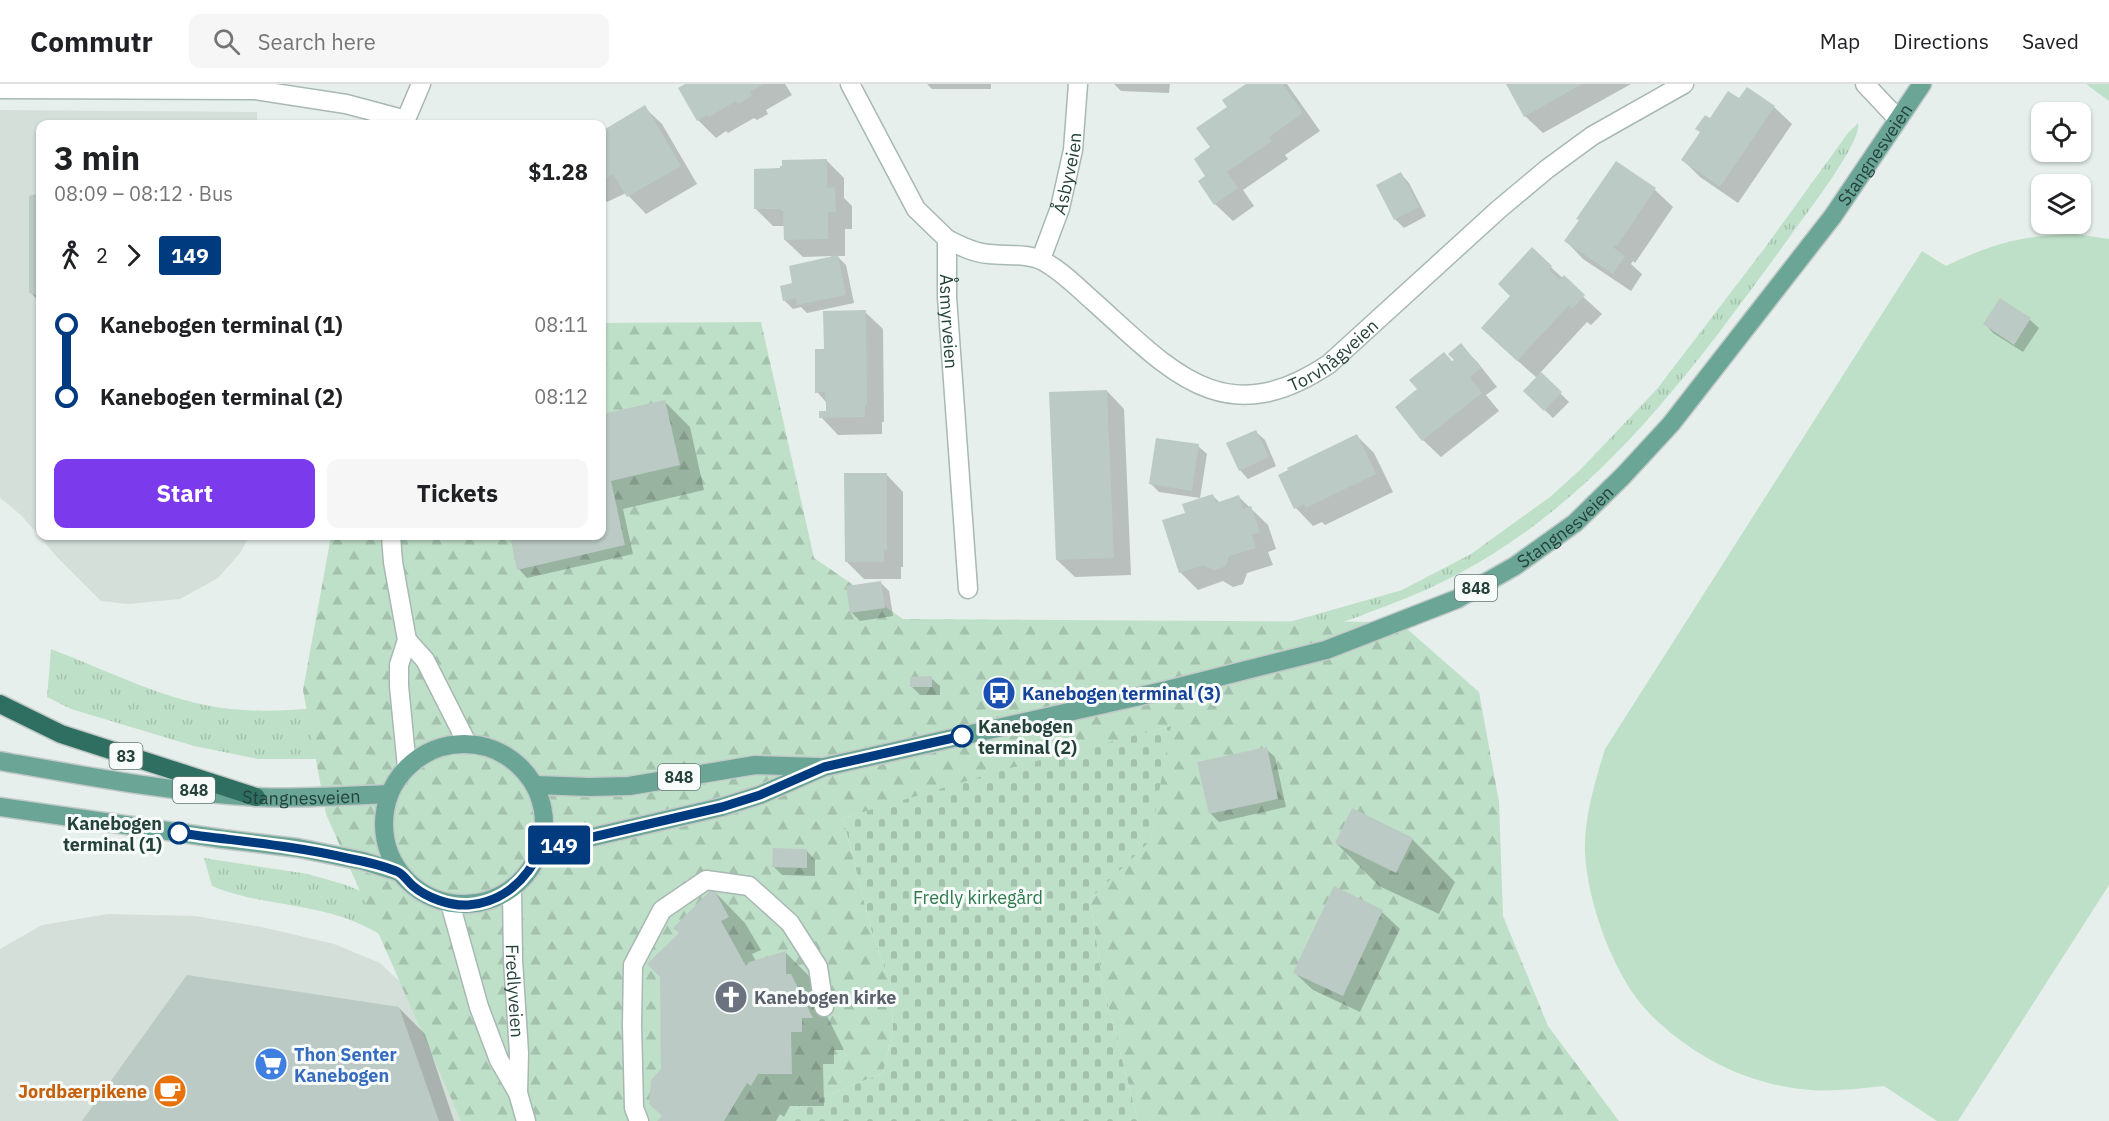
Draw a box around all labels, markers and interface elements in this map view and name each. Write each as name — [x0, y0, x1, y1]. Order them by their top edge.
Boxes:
search box — [189, 14, 609, 68]
text: Commutr — [30, 23, 153, 60]
icon: search — [210, 25, 243, 58]
text: Search here — [258, 27, 376, 56]
text: Map — [1820, 27, 1860, 55]
text: Directions — [1893, 27, 1989, 55]
text: Saved — [2022, 27, 2079, 55]
street label: Stangnesveien — [1832, 99, 1917, 210]
map controls — [2031, 102, 2091, 234]
button: locate — [2031, 102, 2091, 162]
street label: Åsbyveien — [1046, 132, 1086, 218]
text: 3 min — [54, 136, 140, 179]
text: $1.28 — [528, 157, 588, 186]
button: layers — [2031, 174, 2091, 234]
text: 08:09 – 08:12 · Bus — [54, 180, 233, 207]
icon: walk — [54, 239, 87, 272]
icon: forward — [117, 239, 150, 272]
text: 149 — [171, 241, 209, 269]
text: 2 — [96, 242, 108, 269]
street label: Åsmyrveien — [935, 274, 964, 370]
text: Kanebogen terminal (1) — [100, 310, 343, 339]
text: 08:11 — [534, 311, 588, 338]
street label: Torvhågveien — [1285, 314, 1383, 396]
text: Kanebogen terminal (2) — [100, 382, 343, 411]
text: 08:12 — [534, 383, 588, 410]
button: Start — [54, 459, 315, 528]
button: Tickets — [327, 459, 588, 528]
street label: Stangnesveien — [1512, 481, 1618, 573]
road number: 848 — [1455, 575, 1497, 601]
bus stop icon: Kanebogen terminal (3) — [981, 675, 1017, 711]
place label: Kanebogen terminal (3) — [1022, 682, 1221, 705]
place label: Kanebogen terminal (2) — [978, 715, 1077, 759]
marker: Kanebogen terminal (2) — [951, 725, 973, 747]
road number: 83 — [110, 743, 142, 769]
road number: 848 — [658, 764, 700, 790]
road number: 848 — [173, 777, 215, 803]
street label: Stangnesveien — [242, 784, 361, 809]
place label: Kanebogen terminal (1) — [63, 812, 162, 856]
marker: Kanebogen terminal (1) — [168, 822, 190, 844]
line badge: 149 — [524, 826, 594, 864]
text: 149 — [540, 831, 578, 859]
park label: Fredly kirkegård — [913, 886, 1043, 909]
street label: Fredlyveien — [501, 944, 529, 1038]
church icon: Kanebogen kirke — [713, 979, 749, 1015]
place label: Kanebogen kirke — [754, 986, 896, 1009]
place label: Thon Senter Kanebogen — [294, 1043, 397, 1087]
supermarket icon: Thon Senter Kanebogen — [253, 1046, 289, 1082]
cafe icon: Jordbærpikene — [152, 1073, 188, 1109]
place label: Jordbærpikene — [18, 1080, 147, 1103]

